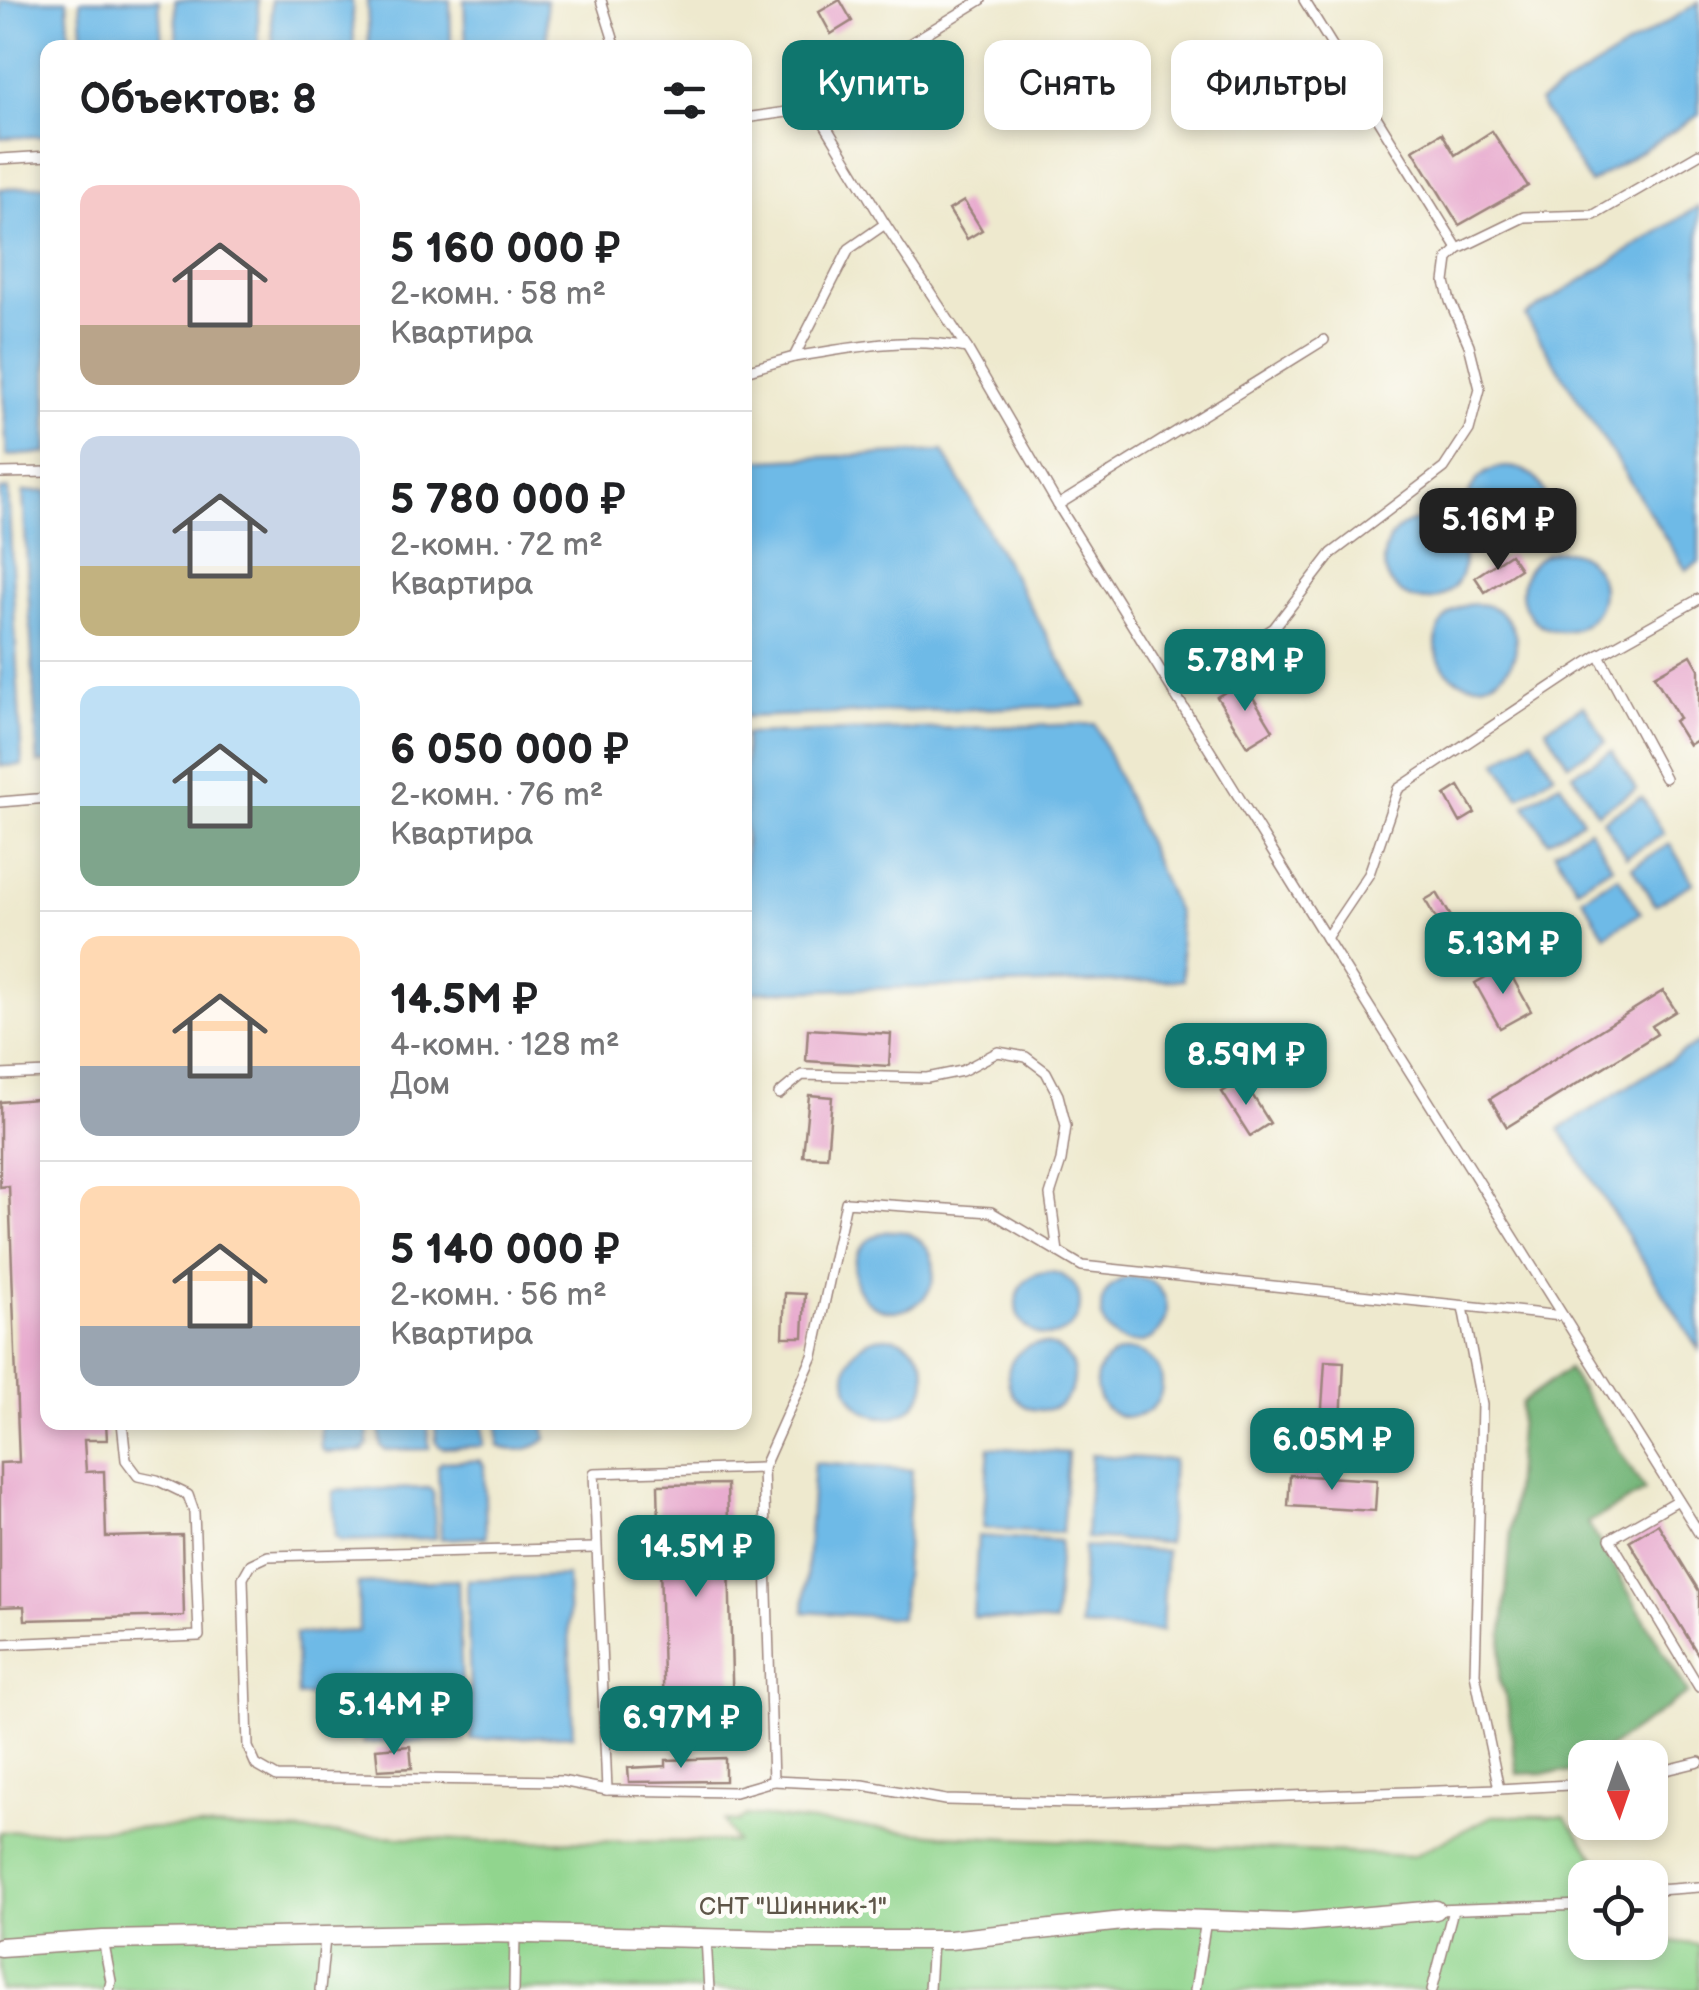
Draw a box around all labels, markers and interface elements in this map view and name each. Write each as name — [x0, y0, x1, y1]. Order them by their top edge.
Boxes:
chip: Купить — [782, 40, 964, 130]
chip: Снять — [984, 40, 1151, 130]
chip: Фильтры — [1171, 40, 1383, 130]
icon: filters — [657, 73, 712, 128]
text: Объектов: 8 — [80, 75, 317, 126]
text: 5 160 000 ₽ — [390, 224, 621, 275]
icon: home — [160, 225, 280, 345]
text: 2-комн. · 58 m² — [390, 275, 606, 314]
text: Квартира — [390, 314, 533, 353]
text: 5 780 000 ₽ — [390, 475, 626, 526]
icon: home — [160, 476, 280, 596]
pin: 5.16M ₽ — [1406, 488, 1590, 573]
text: 5.16M ₽ — [1441, 501, 1555, 540]
text: 2-комн. · 72 m² — [390, 526, 603, 565]
text: Квартира — [390, 565, 533, 604]
pin: 5.78M ₽ — [1153, 629, 1337, 714]
text: 5.78M ₽ — [1186, 642, 1304, 681]
text: 6 050 000 ₽ — [390, 725, 629, 776]
icon: home — [160, 726, 280, 846]
text: 2-комн. · 76 m² — [390, 776, 603, 815]
text: Квартира — [390, 815, 533, 854]
pin: 5.13M ₽ — [1411, 912, 1595, 997]
text: 5.13M ₽ — [1447, 925, 1559, 964]
text: 14.5M ₽ — [390, 975, 538, 1026]
icon: home — [160, 976, 280, 1096]
pin: 8.59M ₽ — [1154, 1023, 1338, 1108]
text: 4-комн. · 128 m² — [390, 1026, 620, 1065]
text: 8.59M ₽ — [1187, 1036, 1305, 1075]
text: Дом — [390, 1065, 450, 1104]
text: 5 140 000 ₽ — [390, 1225, 620, 1276]
icon: home — [160, 1226, 280, 1346]
text: 2-комн. · 56 m² — [390, 1276, 607, 1315]
text: Квартира — [390, 1315, 533, 1354]
pin: 6.05M ₽ — [1240, 1408, 1424, 1493]
text: 6.05M ₽ — [1272, 1421, 1392, 1460]
pin: 14.5M ₽ — [604, 1515, 788, 1600]
text: 14.5M ₽ — [640, 1528, 752, 1567]
pin: 5.14M ₽ — [302, 1673, 486, 1758]
text: 5.14M ₽ — [338, 1686, 450, 1725]
pin: 6.97M ₽ — [589, 1686, 773, 1771]
text: 6.97M ₽ — [622, 1699, 740, 1738]
north arrow — [1568, 1740, 1668, 1840]
map controls — [1568, 1740, 1668, 1960]
button: locate — [1568, 1860, 1668, 1960]
park label: СНТ "Шинник-1" — [699, 1891, 887, 1922]

